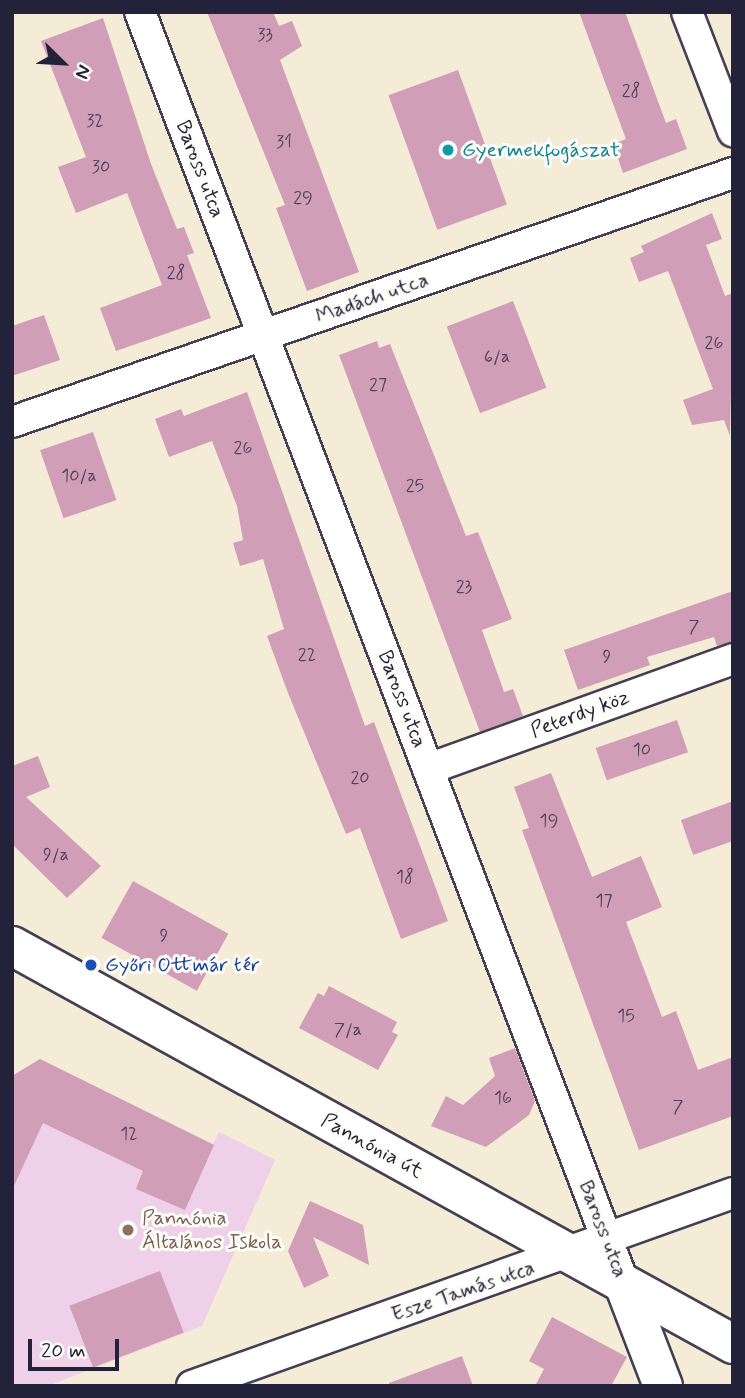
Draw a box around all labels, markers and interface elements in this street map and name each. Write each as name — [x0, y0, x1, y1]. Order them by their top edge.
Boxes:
house number: 33 — [257, 24, 273, 46]
north arrow — [28, 28, 98, 98]
text: N — [69, 61, 97, 83]
house number: 28 — [622, 80, 640, 102]
house number: 32 — [86, 110, 104, 132]
street label: Baross utca — [169, 115, 231, 223]
house number: 31 — [276, 131, 292, 153]
place label: Gyermekfogászat — [462, 137, 620, 163]
marker: Gyermekfogászat — [440, 142, 456, 158]
house number: 30 — [92, 156, 110, 178]
house number: 29 — [293, 187, 313, 209]
house number: 28 — [167, 262, 185, 284]
street label: Madách utca — [312, 267, 432, 329]
house number: 26 — [705, 332, 723, 354]
house number: 6/a — [484, 346, 510, 368]
house number: 27 — [369, 374, 387, 396]
house number: 26 — [234, 437, 252, 459]
house number: 10/a — [61, 465, 97, 487]
house number: 25 — [406, 475, 424, 497]
house number: 23 — [456, 576, 472, 598]
house number: 7 — [689, 616, 699, 638]
house number: 22 — [298, 644, 316, 666]
street label: Baross utca — [371, 645, 433, 753]
house number: 9 — [603, 646, 611, 668]
street label: Peterdy köz — [527, 684, 633, 744]
house number: 10 — [633, 739, 651, 761]
house number: 20 — [350, 767, 370, 789]
house number: 19 — [540, 810, 558, 832]
house number: 9/a — [43, 844, 69, 866]
house number: 18 — [396, 866, 414, 888]
house number: 17 — [595, 890, 613, 912]
house number: 9 — [160, 925, 168, 947]
place label: Győri Ottmár tér — [105, 952, 265, 978]
marker: Győri Ottmár tér — [83, 957, 99, 973]
house number: 15 — [617, 1005, 635, 1027]
house number: 7/a — [334, 1019, 362, 1041]
house number: 16 — [494, 1087, 512, 1109]
house number: 7 — [673, 1096, 683, 1118]
street label: Pannónia út — [317, 1108, 427, 1184]
house number: 12 — [120, 1123, 138, 1145]
street label: Baross utca — [572, 1175, 634, 1283]
place label: Pannónia Általános Iskola — [142, 1205, 284, 1255]
marker: Pannónia Általános Iskola — [120, 1222, 136, 1238]
street label: Esze Tamás utca — [386, 1254, 540, 1328]
scale bar — [32, 1324, 122, 1368]
text: 20 m — [41, 1337, 86, 1365]

